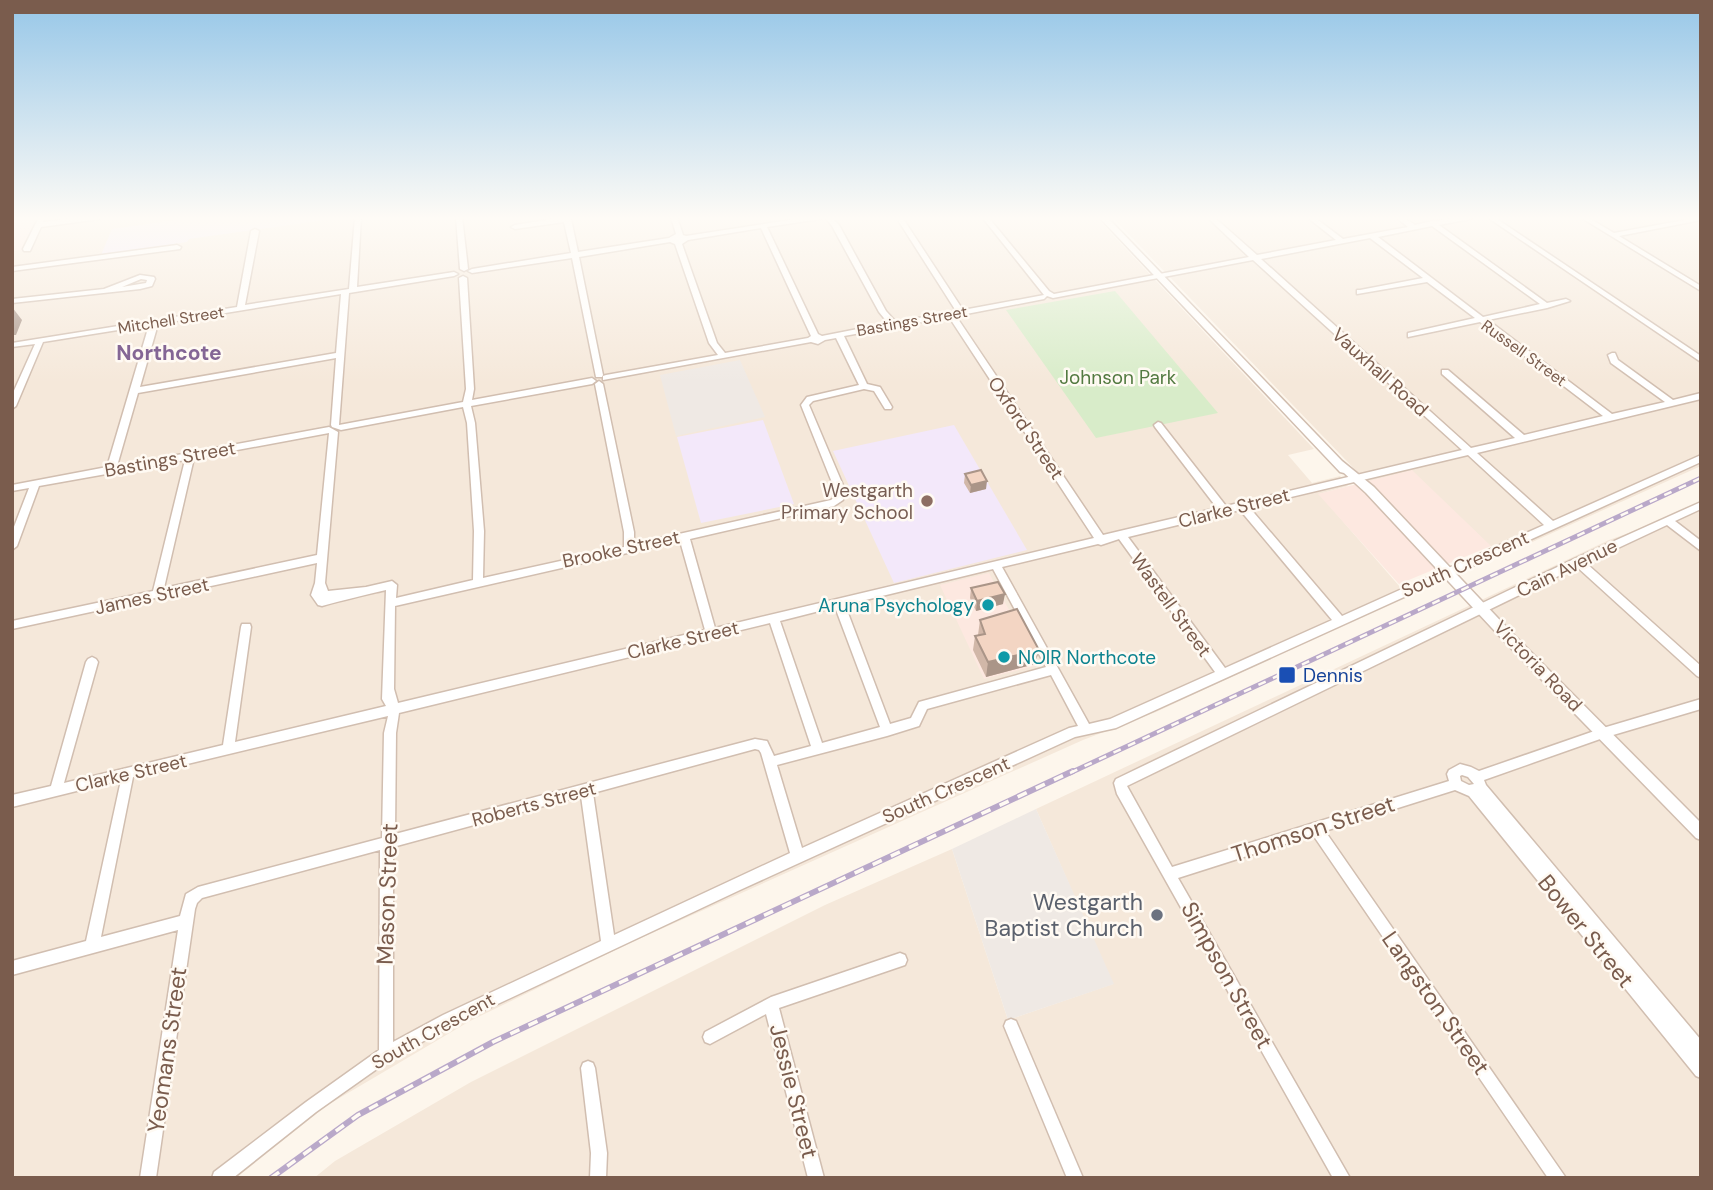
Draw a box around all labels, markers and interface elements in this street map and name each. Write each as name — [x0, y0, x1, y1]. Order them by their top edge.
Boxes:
street label: Mitchell Street — [116, 301, 226, 339]
street label: Bastings Street — [855, 301, 969, 341]
street label: Russell Street — [1477, 315, 1571, 391]
street label: Vauxhall Road — [1327, 322, 1433, 422]
district label: Northcote — [116, 339, 222, 367]
park label: Johnson Park — [1060, 365, 1177, 390]
street label: Oxford Street — [982, 372, 1070, 484]
street label: Bastings Street — [102, 435, 238, 483]
place label: Westgarth Primary School — [781, 478, 913, 525]
street label: Clarke Street — [1176, 482, 1292, 534]
marker: Westgarth Primary School — [919, 493, 935, 509]
street label: Brooke Street — [560, 524, 682, 574]
street label: South Crescent — [1397, 525, 1533, 603]
street label: Cain Avenue — [1513, 533, 1621, 603]
street label: Wastell Street — [1125, 548, 1217, 662]
street label: James Street — [93, 572, 211, 620]
place label: Aruna Psychology — [818, 593, 974, 618]
marker: Aruna Psychology — [980, 597, 996, 613]
street label: Clarke Street — [625, 615, 741, 665]
street label: Victoria Road — [1488, 615, 1588, 717]
place label: NOIR Northcote — [1018, 645, 1156, 670]
marker: NOIR Northcote — [996, 649, 1012, 665]
place label: Dennis — [1303, 663, 1363, 688]
marker: Dennis — [1277, 665, 1297, 685]
street label: Clarke Street — [73, 748, 189, 798]
street label: South Crescent — [878, 751, 1014, 829]
street label: Roberts Street — [469, 775, 599, 833]
street label: Thomson Street — [1228, 788, 1398, 870]
street label: Mason Street — [370, 823, 404, 965]
street label: Bower Street — [1531, 868, 1641, 994]
place label: Westgarth Baptist Church — [985, 887, 1143, 943]
street label: Simpson Street — [1174, 896, 1280, 1054]
marker: Westgarth Baptist Church — [1149, 907, 1165, 923]
street label: Langston Street — [1375, 925, 1497, 1081]
street label: Yeomans Street — [141, 965, 193, 1135]
street label: South Crescent — [367, 987, 499, 1075]
street label: Jessie Street — [763, 1021, 825, 1161]

